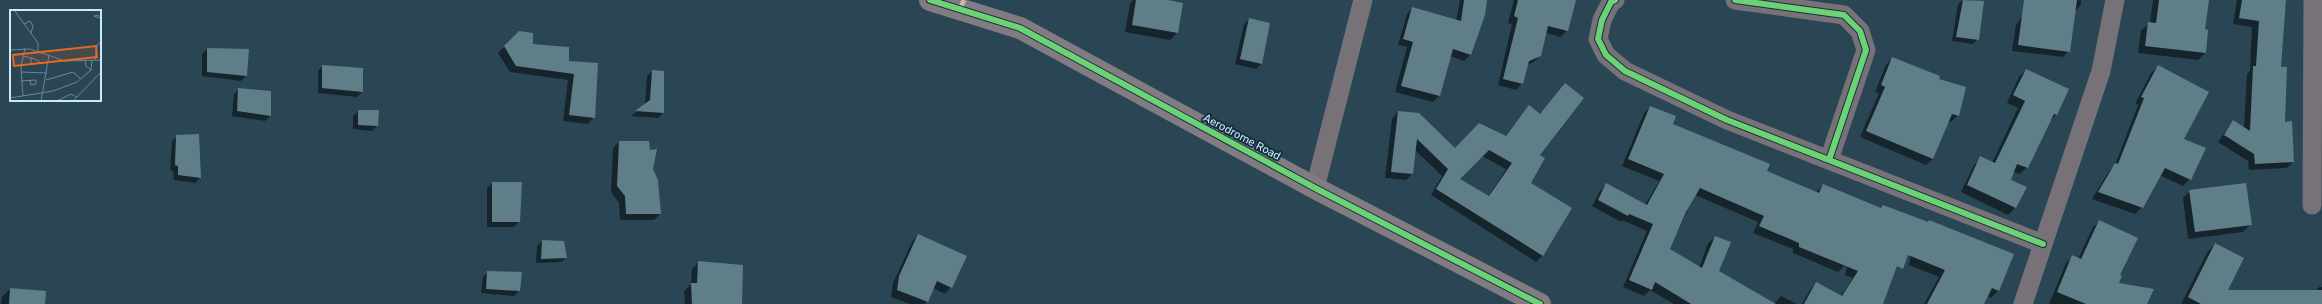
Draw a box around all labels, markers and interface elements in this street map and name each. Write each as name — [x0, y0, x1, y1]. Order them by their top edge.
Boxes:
inset map — [10, 10, 101, 101]
street label: Aerodrome Road — [1201, 111, 1283, 163]

